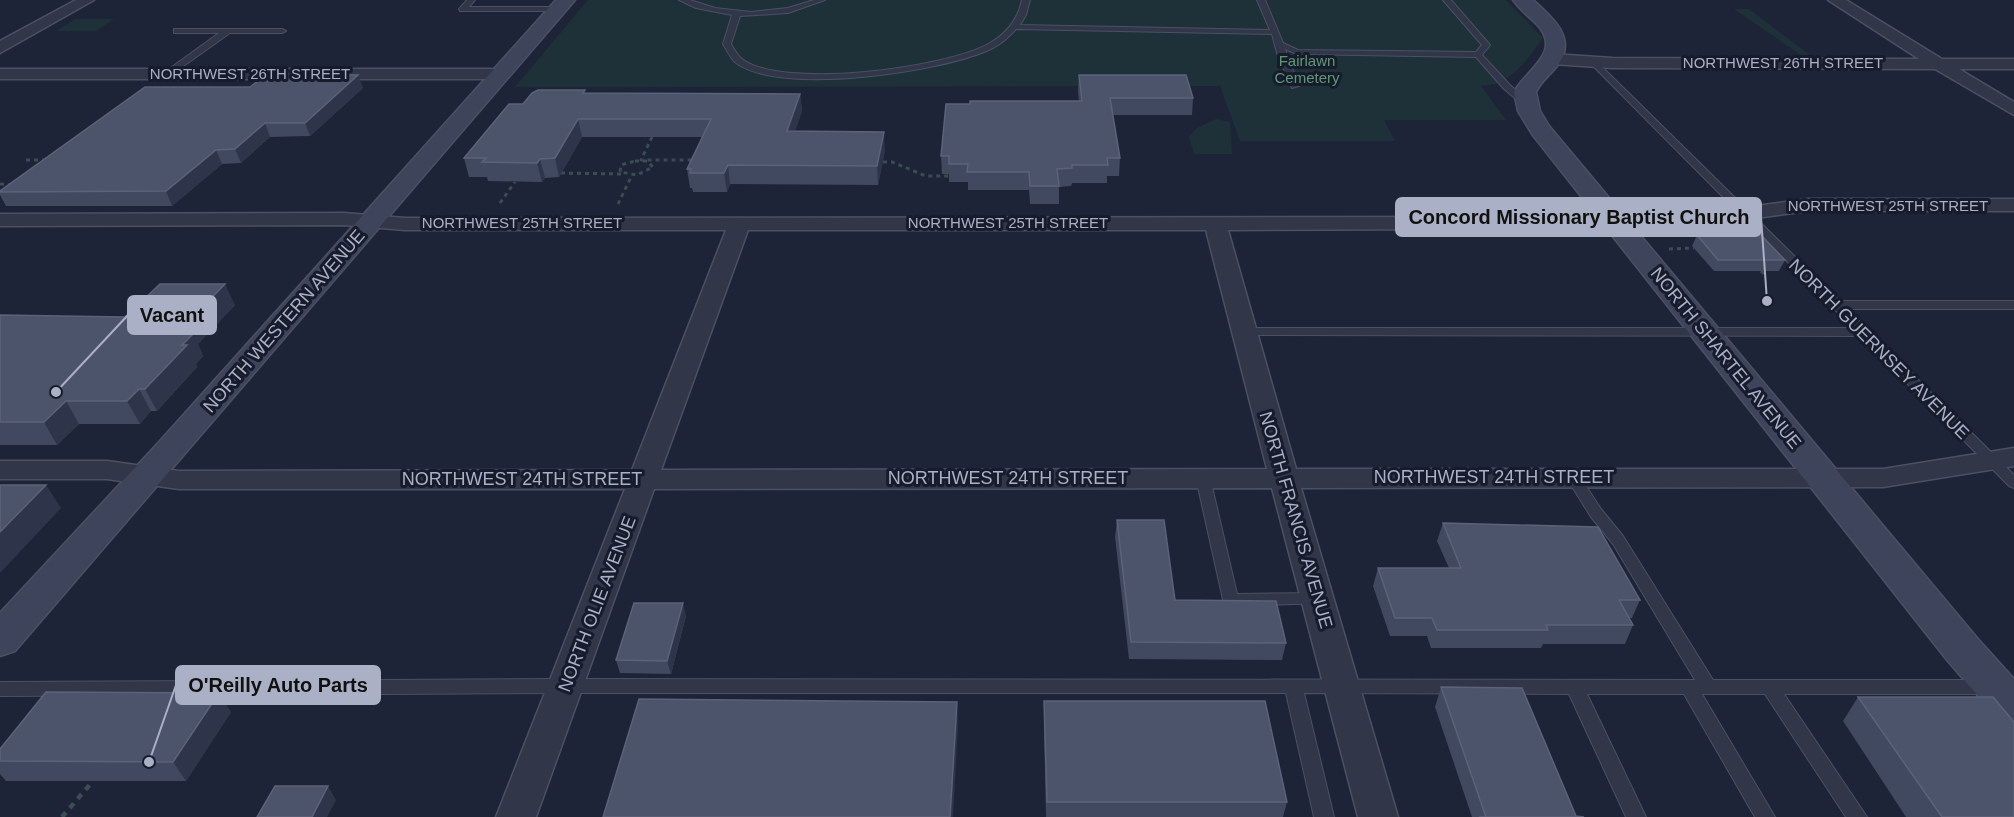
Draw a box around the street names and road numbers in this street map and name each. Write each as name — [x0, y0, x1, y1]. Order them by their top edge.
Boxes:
street label: NORTHWEST 26TH STREET — [1683, 54, 1883, 71]
street label: NORTHWEST 26TH STREET — [150, 65, 350, 82]
street label: NORTHWEST 25TH STREET — [1788, 197, 1988, 214]
street label: NORTHWEST 25TH STREET — [422, 214, 622, 231]
street label: NORTHWEST 25TH STREET — [908, 214, 1108, 231]
street label: NORTH WESTERN AVENUE — [199, 226, 369, 416]
street label: NORTH GUERNSEY AVENUE — [1785, 255, 1973, 443]
street label: NORTH SHARTEL AVENUE — [1647, 263, 1805, 453]
street label: NORTH FRANCIS AVENUE — [1255, 409, 1337, 631]
street label: NORTHWEST 24TH STREET — [1374, 467, 1614, 487]
street label: NORTHWEST 24TH STREET — [888, 468, 1128, 488]
street label: NORTHWEST 24TH STREET — [402, 469, 642, 489]
street label: NORTH OLIE AVENUE — [554, 513, 640, 695]

